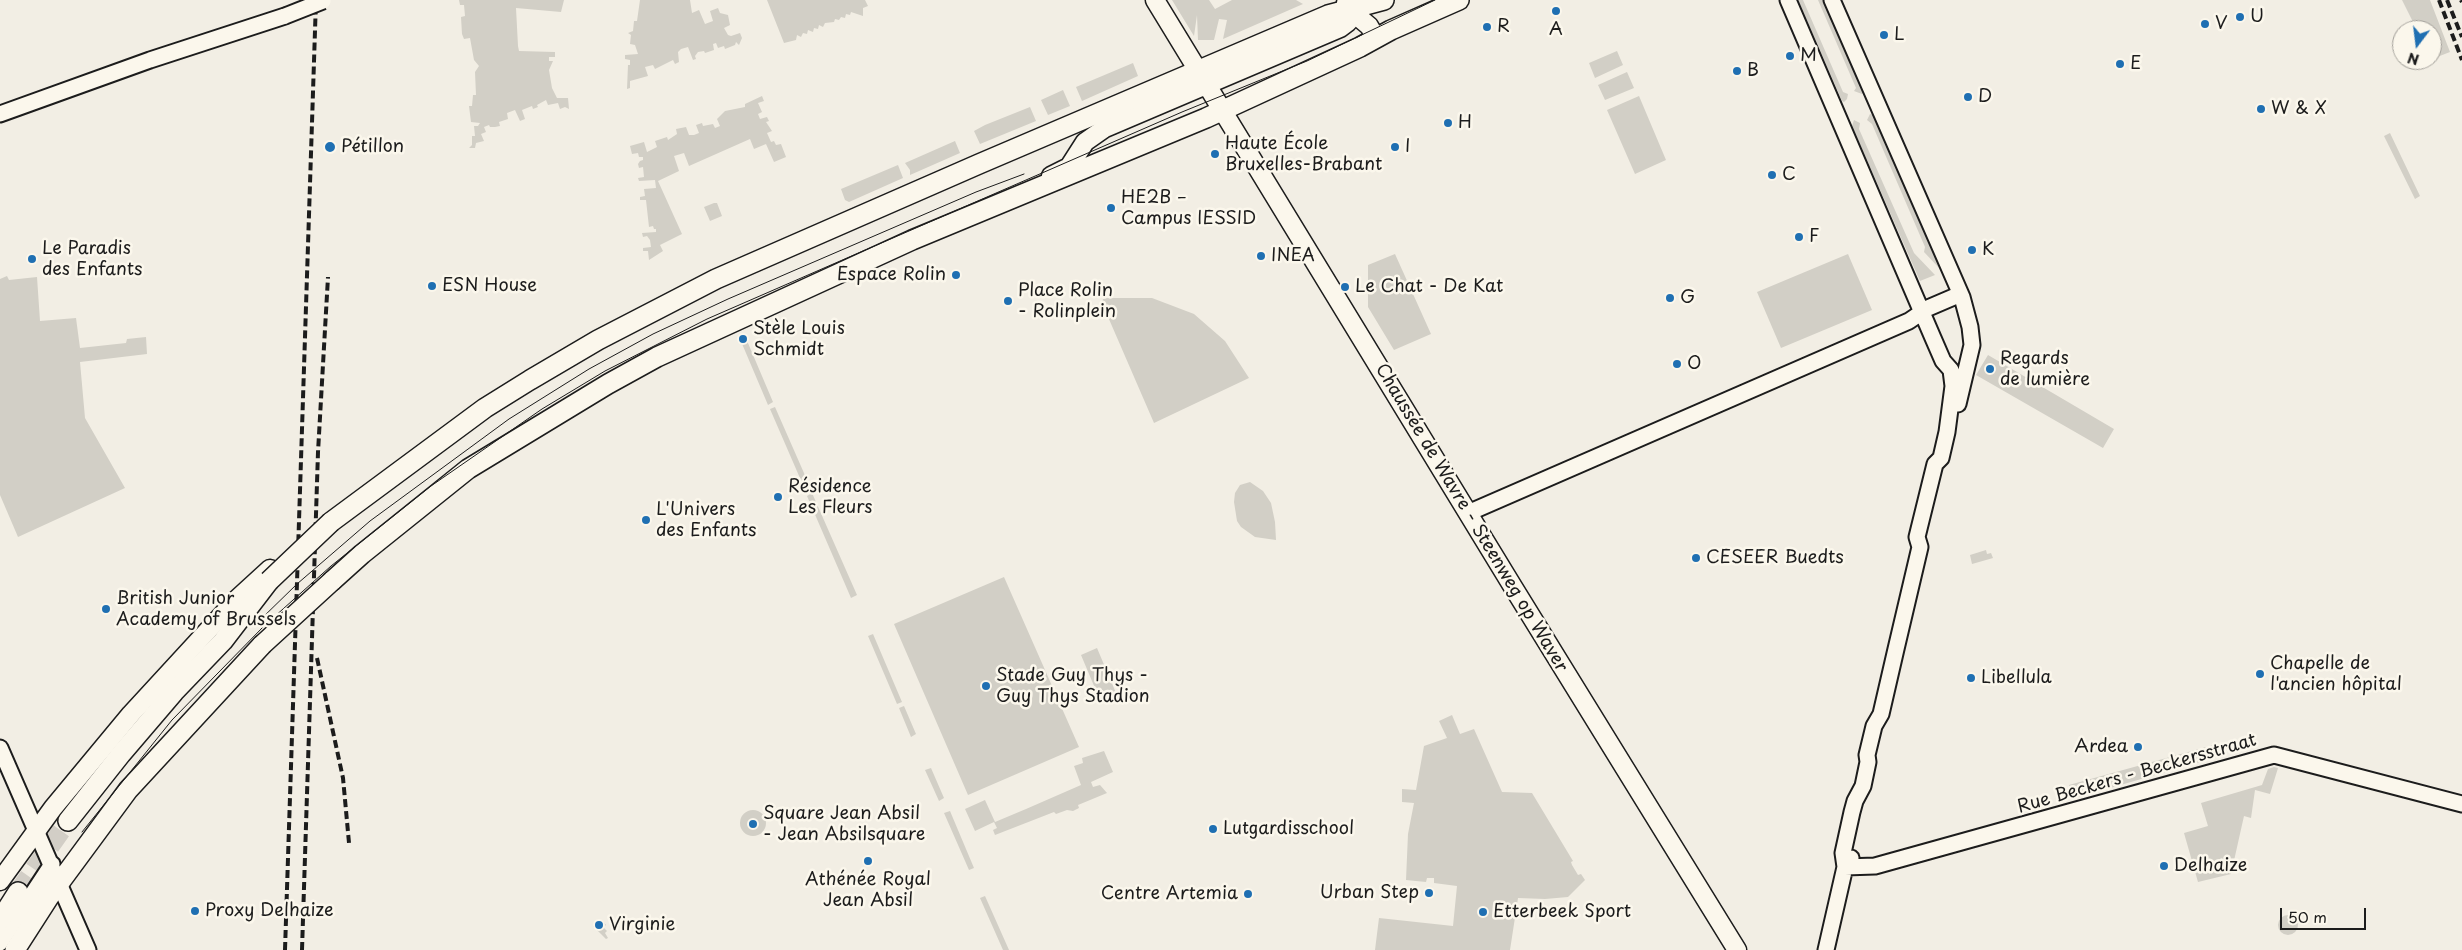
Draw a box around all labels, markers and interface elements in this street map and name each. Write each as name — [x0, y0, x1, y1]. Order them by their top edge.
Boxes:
marker: A — [1550, 5, 1562, 17]
place label: U — [2250, 6, 2264, 28]
marker: U — [2234, 11, 2246, 23]
place label: V — [2215, 13, 2228, 35]
place label: R — [1497, 16, 1510, 38]
marker: V — [2199, 18, 2211, 30]
place label: A — [1549, 19, 1563, 41]
north arrow — [2392, 20, 2442, 70]
marker: R — [1481, 21, 1493, 33]
place label: L — [1894, 24, 1904, 46]
marker: L — [1878, 29, 1890, 41]
place label: M — [1800, 45, 1817, 67]
text: N — [2405, 47, 2421, 71]
marker: M — [1784, 50, 1796, 62]
place label: E — [2130, 53, 2141, 75]
marker: E — [2114, 58, 2126, 70]
place label: B — [1747, 60, 1759, 82]
marker: B — [1731, 65, 1743, 77]
place label: D — [1978, 86, 1992, 108]
marker: D — [1962, 91, 1974, 103]
place label: W & X — [2271, 98, 2327, 120]
marker: W & X — [2255, 103, 2267, 115]
place label: H — [1458, 112, 1472, 134]
marker: H — [1442, 117, 1454, 129]
place label: Haute École Bruxelles-Brabant — [1225, 133, 1382, 176]
place label: Pétillon — [341, 136, 404, 158]
place label: I — [1405, 136, 1411, 158]
marker: Pétillon — [323, 140, 337, 154]
marker: I — [1389, 141, 1401, 153]
marker: Haute École Bruxelles-Brabant — [1209, 148, 1221, 160]
place label: C — [1782, 164, 1796, 186]
marker: C — [1766, 169, 1778, 181]
place label: HE2B – Campus IESSID — [1121, 187, 1256, 230]
marker: HE2B – Campus IESSID — [1105, 202, 1117, 214]
place label: F — [1809, 226, 1819, 248]
marker: F — [1793, 231, 1805, 243]
place label: Le Paradis des Enfants — [42, 238, 143, 280]
place label: K — [1982, 239, 1994, 261]
marker: K — [1966, 244, 1978, 256]
place label: INEA — [1271, 245, 1315, 267]
marker: INEA — [1255, 250, 1267, 262]
marker: Le Paradis des Enfants — [26, 253, 38, 265]
place label: Espace Rolin — [837, 264, 946, 286]
marker: Espace Rolin — [950, 269, 962, 281]
place label: ESN House — [442, 275, 537, 297]
place label: Le Chat - De Kat — [1355, 276, 1503, 298]
marker: ESN House — [426, 280, 438, 292]
place label: Place Rolin - Rolinplein — [1018, 280, 1116, 322]
marker: Le Chat - De Kat — [1339, 281, 1351, 293]
place label: G — [1680, 287, 1695, 309]
marker: G — [1664, 292, 1676, 304]
marker: Place Rolin - Rolinplein — [1002, 295, 1014, 307]
place label: Stèle Louis Schmidt — [753, 318, 845, 360]
marker: Stèle Louis Schmidt — [737, 333, 749, 345]
place label: Regards de lumière — [2000, 348, 2090, 390]
place label: O — [1687, 353, 1701, 375]
marker: O — [1671, 358, 1683, 370]
street label: Chaussée de Wavre - Steenweg op Waver — [1370, 360, 1572, 676]
marker: Regards de lumière — [1984, 363, 1996, 375]
place label: Résidence Les Fleurs — [788, 476, 872, 518]
marker: Résidence Les Fleurs — [772, 491, 784, 503]
place label: L'Univers des Enfants — [656, 499, 757, 542]
marker: L'Univers des Enfants — [640, 514, 652, 526]
place label: CESEER Buedts — [1706, 547, 1844, 569]
marker: CESEER Buedts — [1690, 552, 1702, 564]
place label: British Junior Academy of Brussels — [116, 588, 296, 630]
marker: British Junior Academy of Brussels — [100, 603, 112, 615]
place label: Chapelle de l'ancien hôpital — [2270, 653, 2402, 696]
place label: Stade Guy Thys - Guy Thys Stadion — [996, 665, 1150, 708]
place label: Libellula — [1981, 667, 2052, 689]
marker: Chapelle de l'ancien hôpital — [2254, 668, 2266, 680]
marker: Libellula — [1965, 672, 1977, 684]
marker: Stade Guy Thys - Guy Thys Stadion — [980, 680, 992, 692]
street label: Rue Beckers - Beckersstraat — [2015, 729, 2259, 819]
place label: Ardea — [2074, 736, 2128, 758]
marker: Ardea — [2132, 741, 2144, 753]
place label: Square Jean Absil - Jean Absilsquare — [763, 803, 925, 846]
marker: Square Jean Absil - Jean Absilsquare — [747, 818, 759, 830]
place label: Lutgardisschool — [1223, 818, 1354, 840]
marker: Lutgardisschool — [1207, 823, 1219, 835]
marker: Athénée Royal Jean Absil — [862, 855, 874, 867]
place label: Delhaize — [2174, 855, 2247, 877]
marker: Delhaize — [2158, 860, 2170, 872]
place label: Athénée Royal Jean Absil — [805, 869, 931, 912]
place label: Urban Step — [1320, 882, 1419, 904]
place label: Centre Artemia — [1101, 883, 1238, 905]
marker: Urban Step — [1423, 887, 1435, 899]
marker: Centre Artemia — [1242, 888, 1254, 900]
scale bar — [2282, 898, 2368, 930]
place label: Proxy Delhaize — [205, 900, 333, 922]
place label: Etterbeek Sport — [1493, 901, 1631, 923]
marker: Proxy Delhaize — [189, 905, 201, 917]
text: 50 m — [2288, 905, 2327, 928]
marker: Etterbeek Sport — [1477, 906, 1489, 918]
place label: Virginie — [609, 914, 675, 936]
marker: Virginie — [593, 919, 605, 931]

